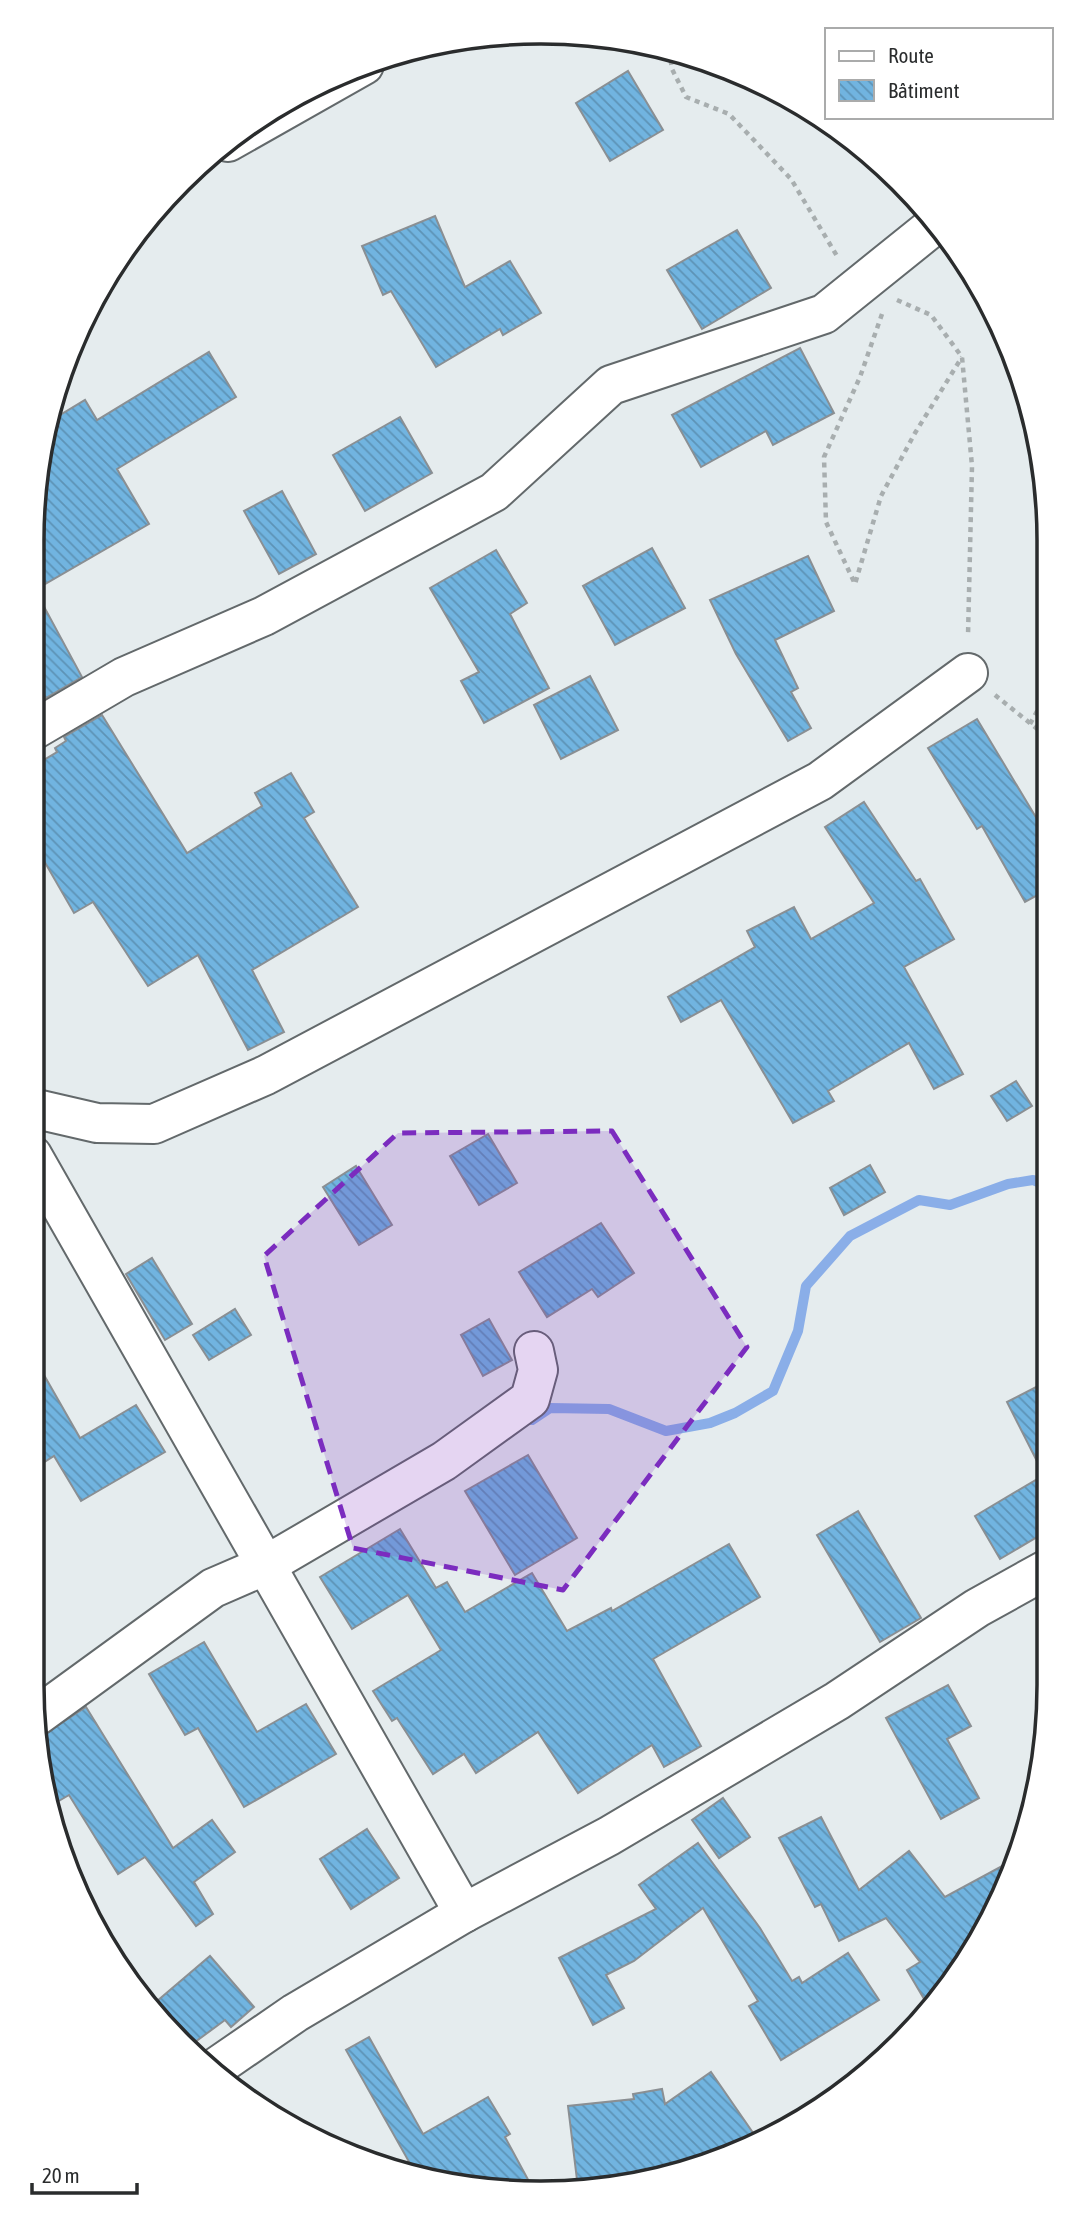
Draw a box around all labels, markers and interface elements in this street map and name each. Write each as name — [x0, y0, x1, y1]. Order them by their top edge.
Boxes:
legend — [825, 28, 1053, 119]
text: Route — [888, 43, 934, 67]
text: Bâtiment — [888, 78, 959, 102]
scale bar — [32, 2152, 136, 2196]
text: 20 m — [42, 2163, 80, 2187]

